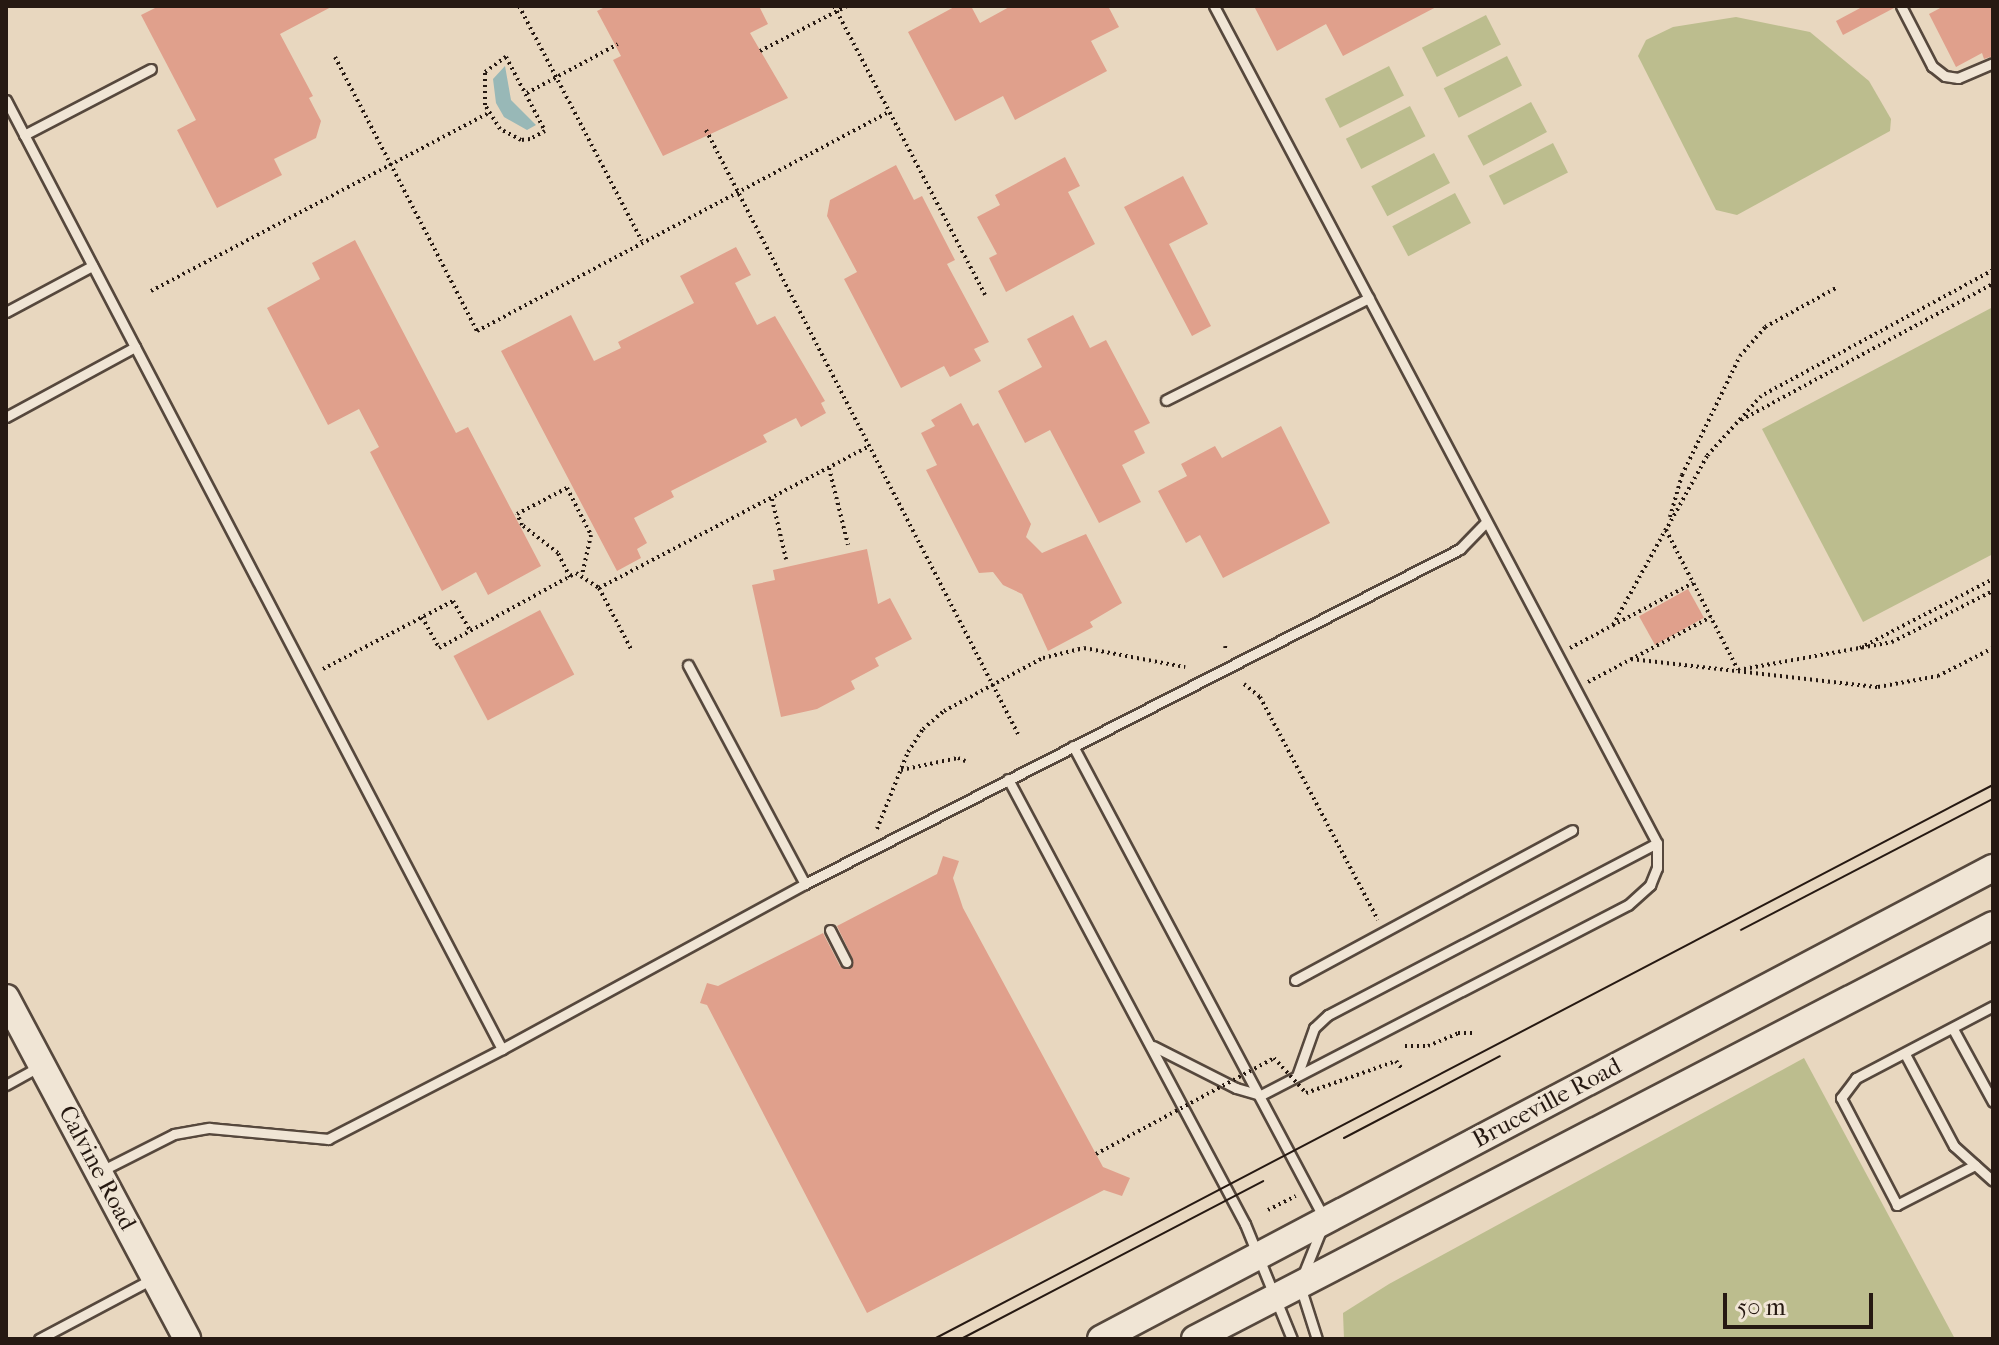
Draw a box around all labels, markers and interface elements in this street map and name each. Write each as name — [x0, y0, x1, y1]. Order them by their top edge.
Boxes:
street label: Bruceville Road — [1468, 1052, 1626, 1154]
street label: Calvine Road — [52, 1101, 142, 1235]
scale bar — [1727, 1277, 1877, 1327]
text: 50 m — [1737, 1293, 1786, 1321]

